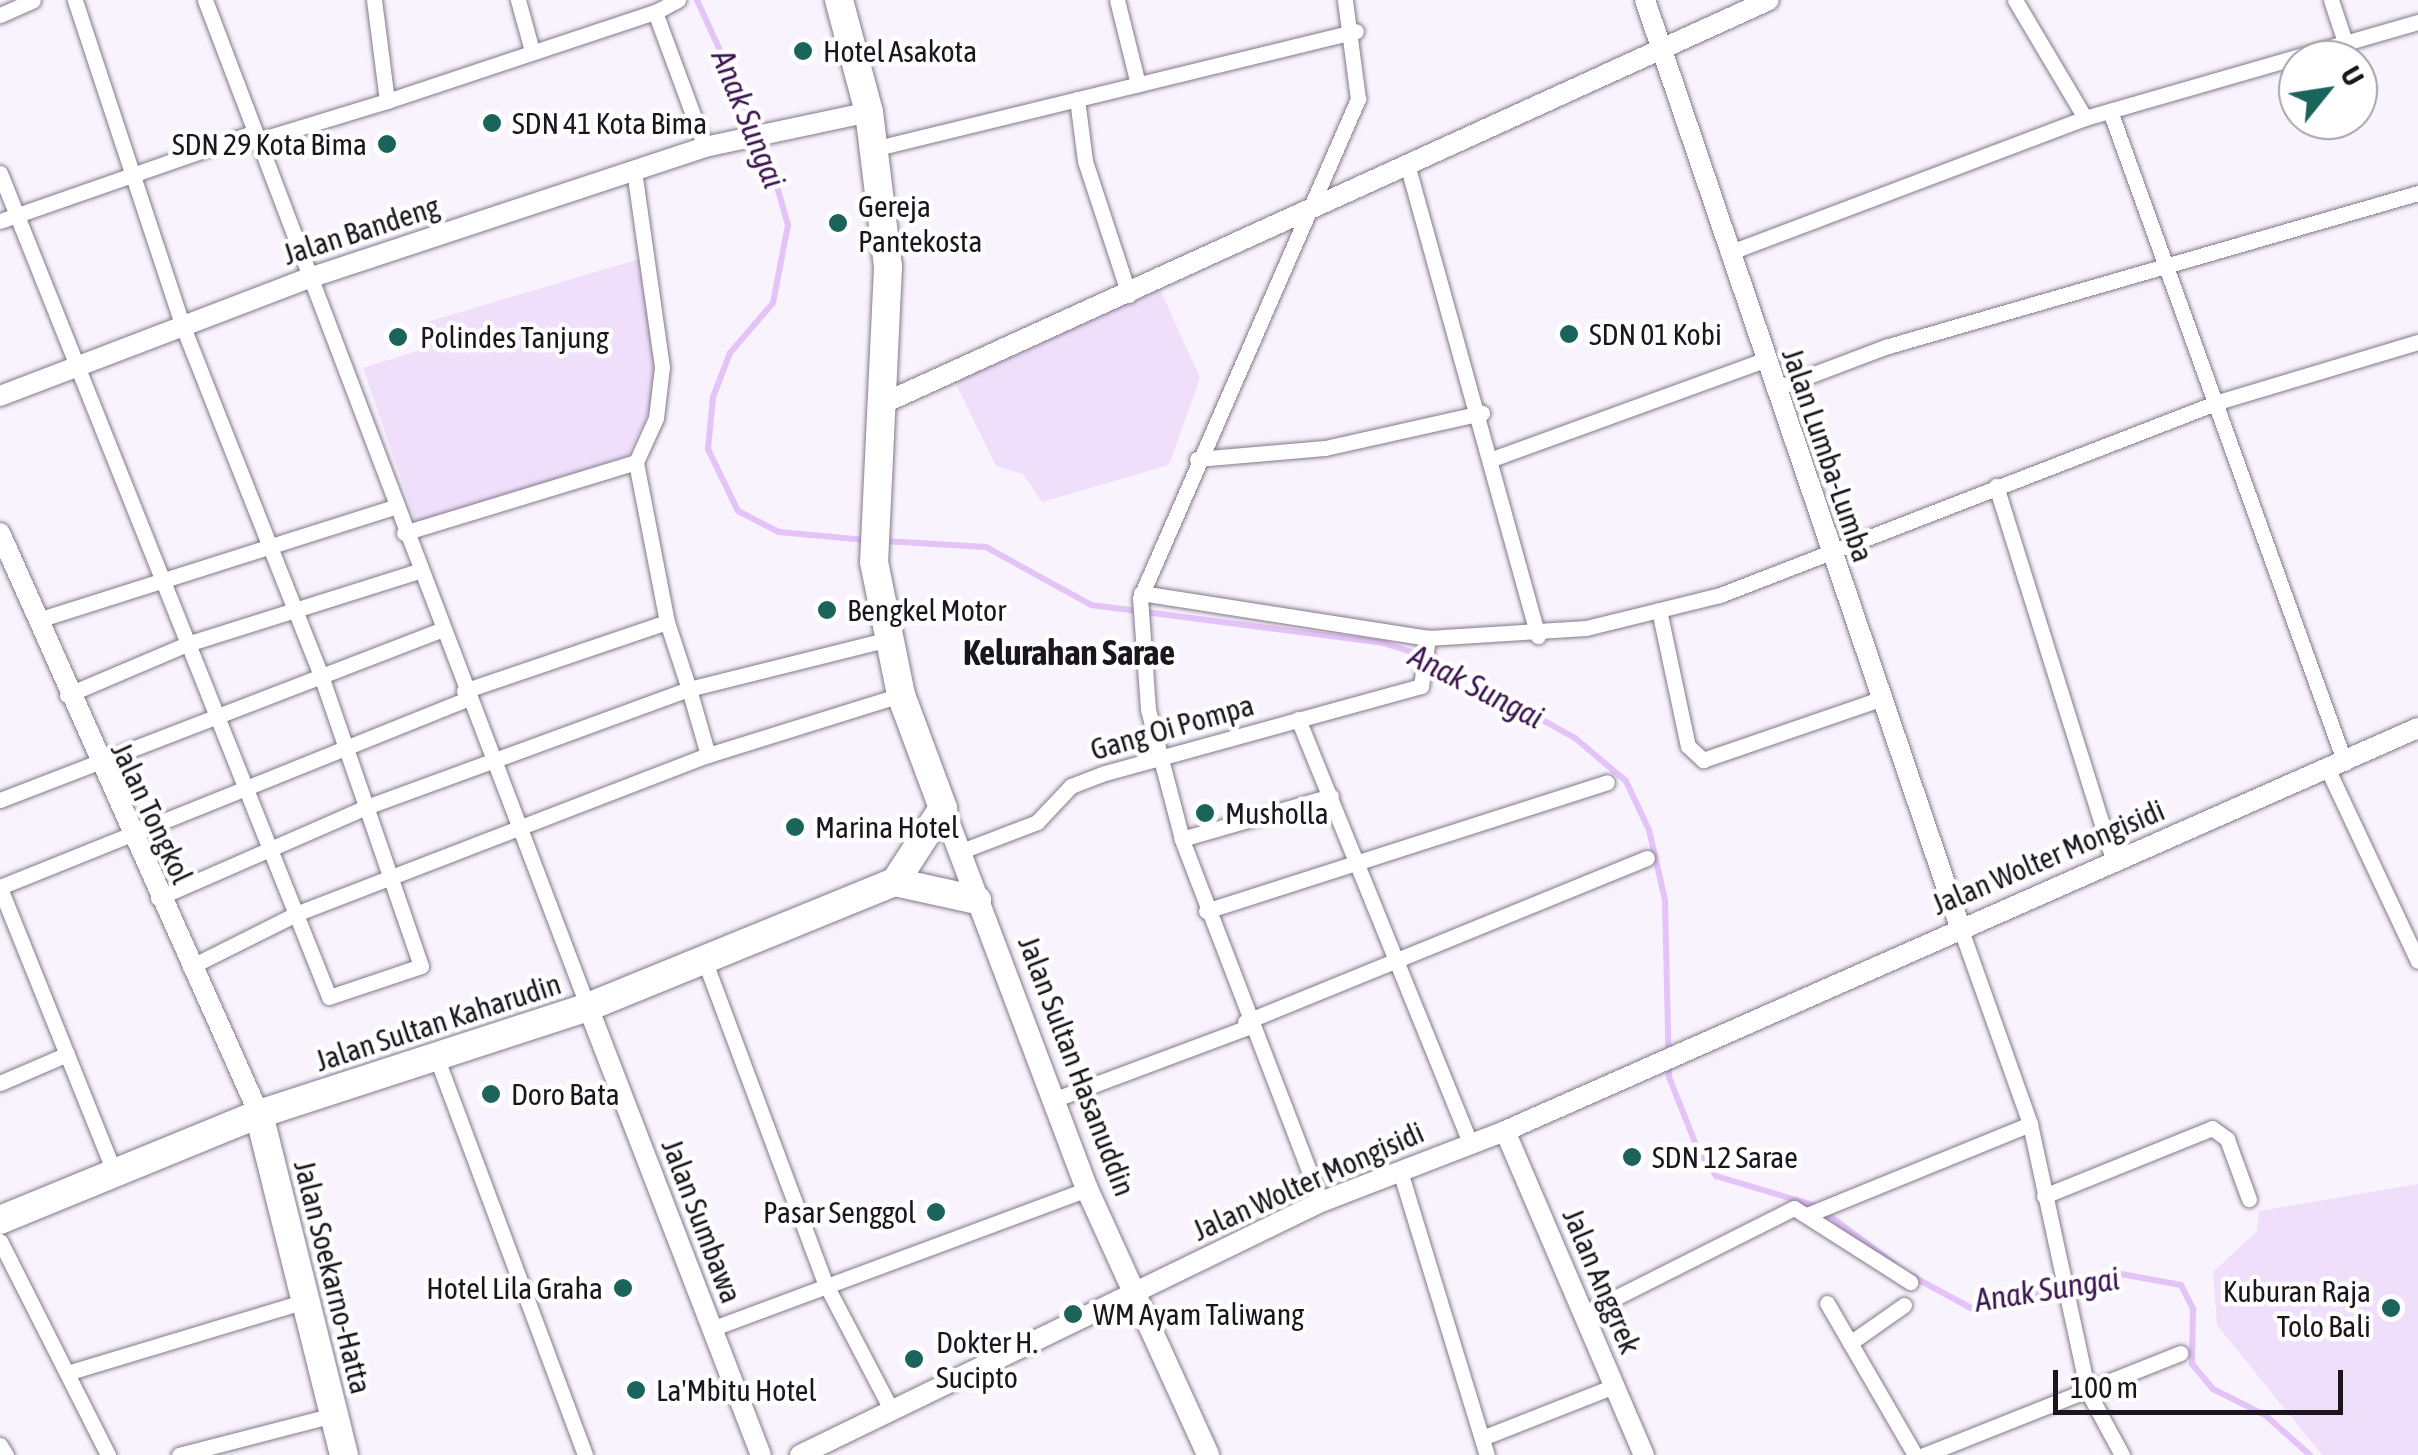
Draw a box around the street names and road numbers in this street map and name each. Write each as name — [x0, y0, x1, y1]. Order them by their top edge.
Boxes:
street label: Jalan Bandeng — [278, 188, 444, 272]
street label: Jalan Lumba-Lumba — [1775, 344, 1881, 566]
street label: Gang Oi Pompa — [1086, 687, 1258, 767]
street label: Jalan Tongkol — [104, 737, 200, 889]
street label: Jalan Wolter Mongisidi — [1926, 792, 2170, 922]
street label: Jalan Sultan Hasanuddin — [1011, 931, 1143, 1201]
street label: Jalan Sultan Kaharudin — [311, 965, 565, 1079]
street label: Jalan Wolter Mongisidi — [1187, 1114, 1429, 1248]
street label: Jalan Sumbawa — [654, 1134, 750, 1308]
street label: Jalan Soekarno-Hatta — [287, 1157, 379, 1397]
street label: Jalan Anggrek — [1555, 1203, 1649, 1359]

